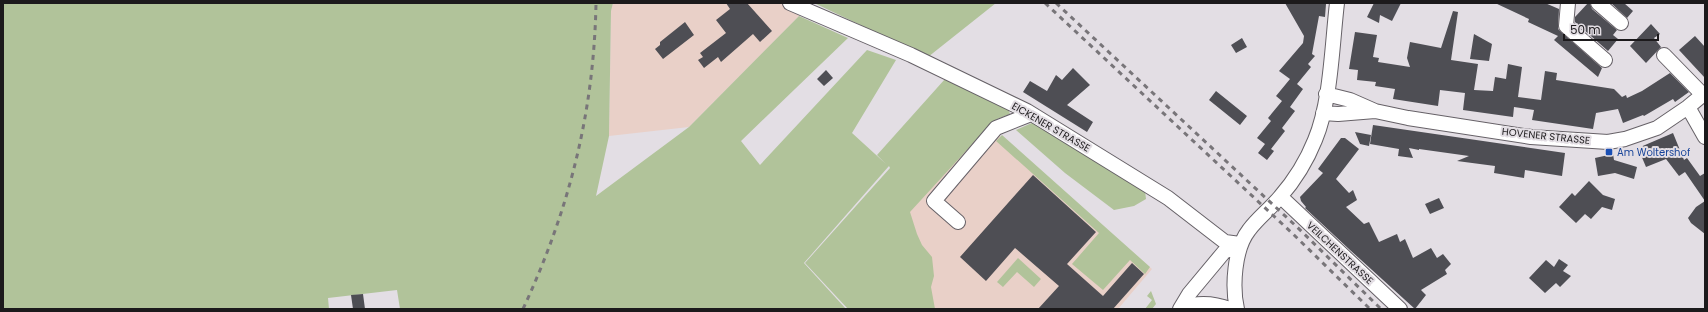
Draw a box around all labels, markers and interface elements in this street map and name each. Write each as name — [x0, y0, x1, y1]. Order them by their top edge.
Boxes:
scale bar — [1564, 16, 1658, 42]
text: 50 m — [1570, 21, 1601, 38]
street label: EICKENER STRASSE — [1009, 98, 1093, 156]
street label: HOVENER STRASSE — [1501, 124, 1591, 148]
place label: Am Woltershof — [1617, 145, 1690, 160]
marker: Am Woltershof — [1604, 147, 1614, 157]
street label: VEILCHENSTRASSE — [1303, 218, 1377, 288]

